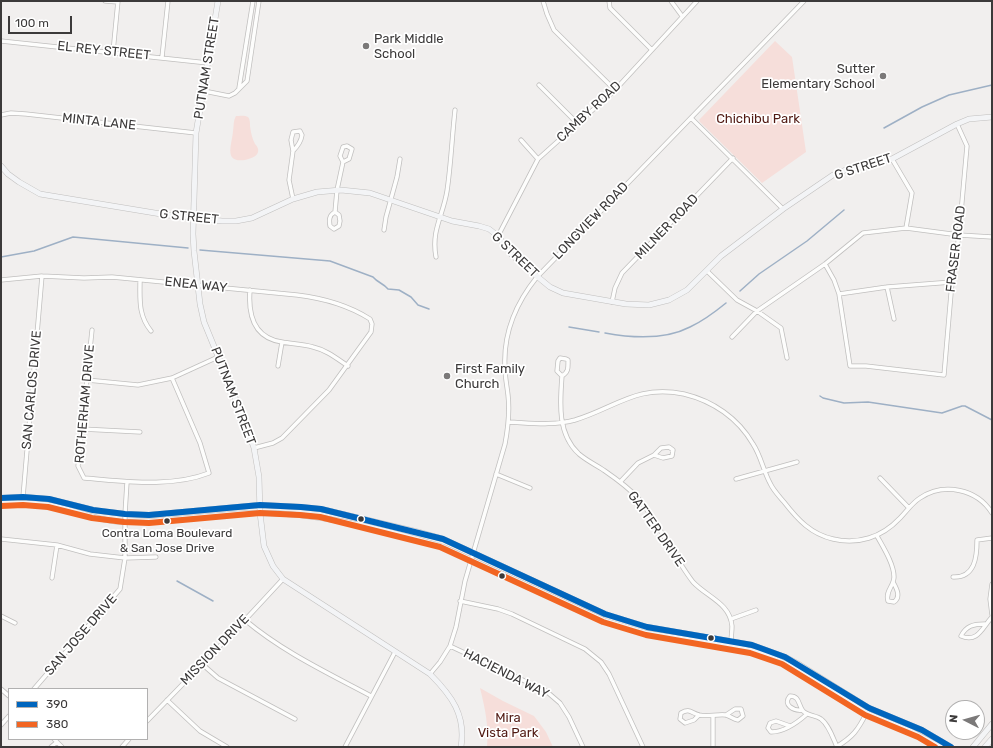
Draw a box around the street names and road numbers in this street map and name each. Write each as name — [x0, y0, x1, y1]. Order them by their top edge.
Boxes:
street label: PUTNAM STREET — [191, 16, 223, 120]
street label: EL REY STREET — [57, 38, 151, 64]
street label: CAMBY ROAD — [554, 78, 624, 146]
street label: MINTA LANE — [61, 110, 137, 134]
street label: G STREET — [832, 150, 894, 184]
street label: LONGVIEW ROAD — [550, 179, 632, 263]
street label: MILNER ROAD — [632, 191, 702, 263]
street label: FRASER ROAD — [943, 205, 969, 293]
street label: G STREET — [159, 206, 219, 228]
street label: G STREET — [488, 229, 542, 281]
street label: ENEA WAY — [164, 274, 228, 296]
street label: SAN CARLOS DRIVE — [19, 330, 45, 450]
street label: ROTHERHAM DRIVE — [72, 344, 98, 464]
street label: PUTNAM STREET — [207, 345, 259, 447]
street label: GATTER DRIVE — [624, 488, 688, 570]
street label: SAN JOSE DRIVE — [41, 591, 121, 679]
street label: MISSION DRIVE — [177, 611, 253, 689]
street label: HACIENDA WAY — [461, 646, 551, 702]

